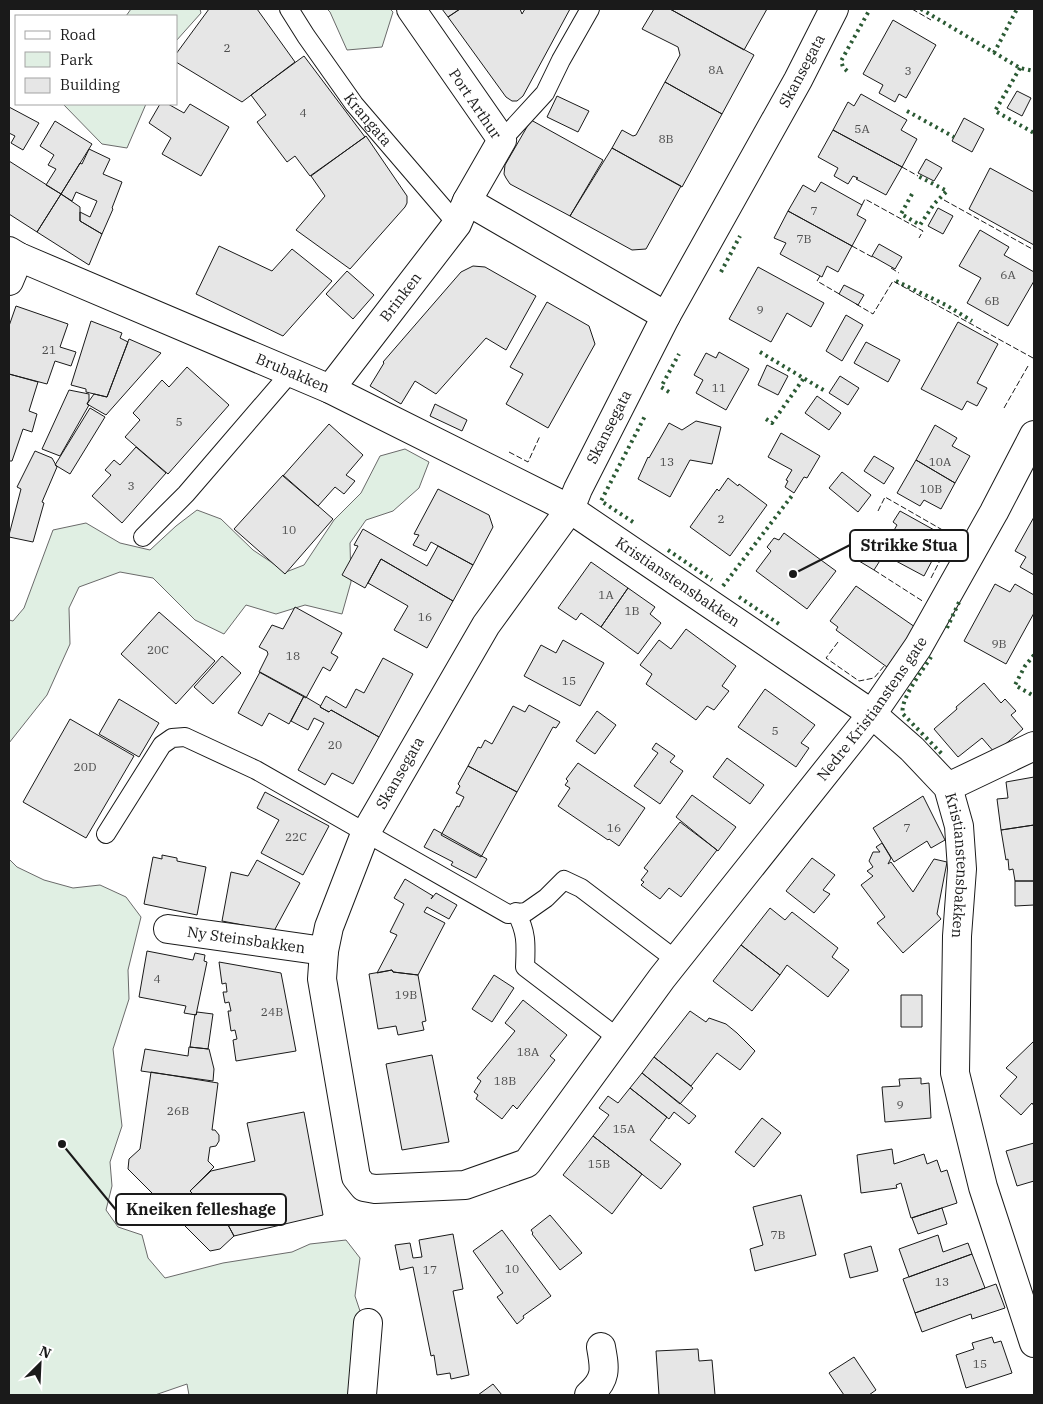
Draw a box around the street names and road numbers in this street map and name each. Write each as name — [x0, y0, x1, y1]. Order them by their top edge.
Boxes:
street label: Skansegata — [774, 31, 829, 111]
street label: Port Arthur — [445, 65, 506, 143]
street label: Krangata — [340, 89, 396, 150]
street label: Brinken — [375, 268, 426, 325]
street label: Brubakken — [253, 349, 333, 397]
street label: Skansegata — [582, 387, 635, 467]
street label: Kristianstensbakken — [612, 533, 744, 631]
street label: Nedre Kristianstens gate — [812, 633, 931, 785]
street label: Skansegata — [371, 733, 428, 812]
street label: Kristianstensbakken — [941, 790, 972, 939]
street label: Ny Steinsbakken — [186, 922, 307, 957]

